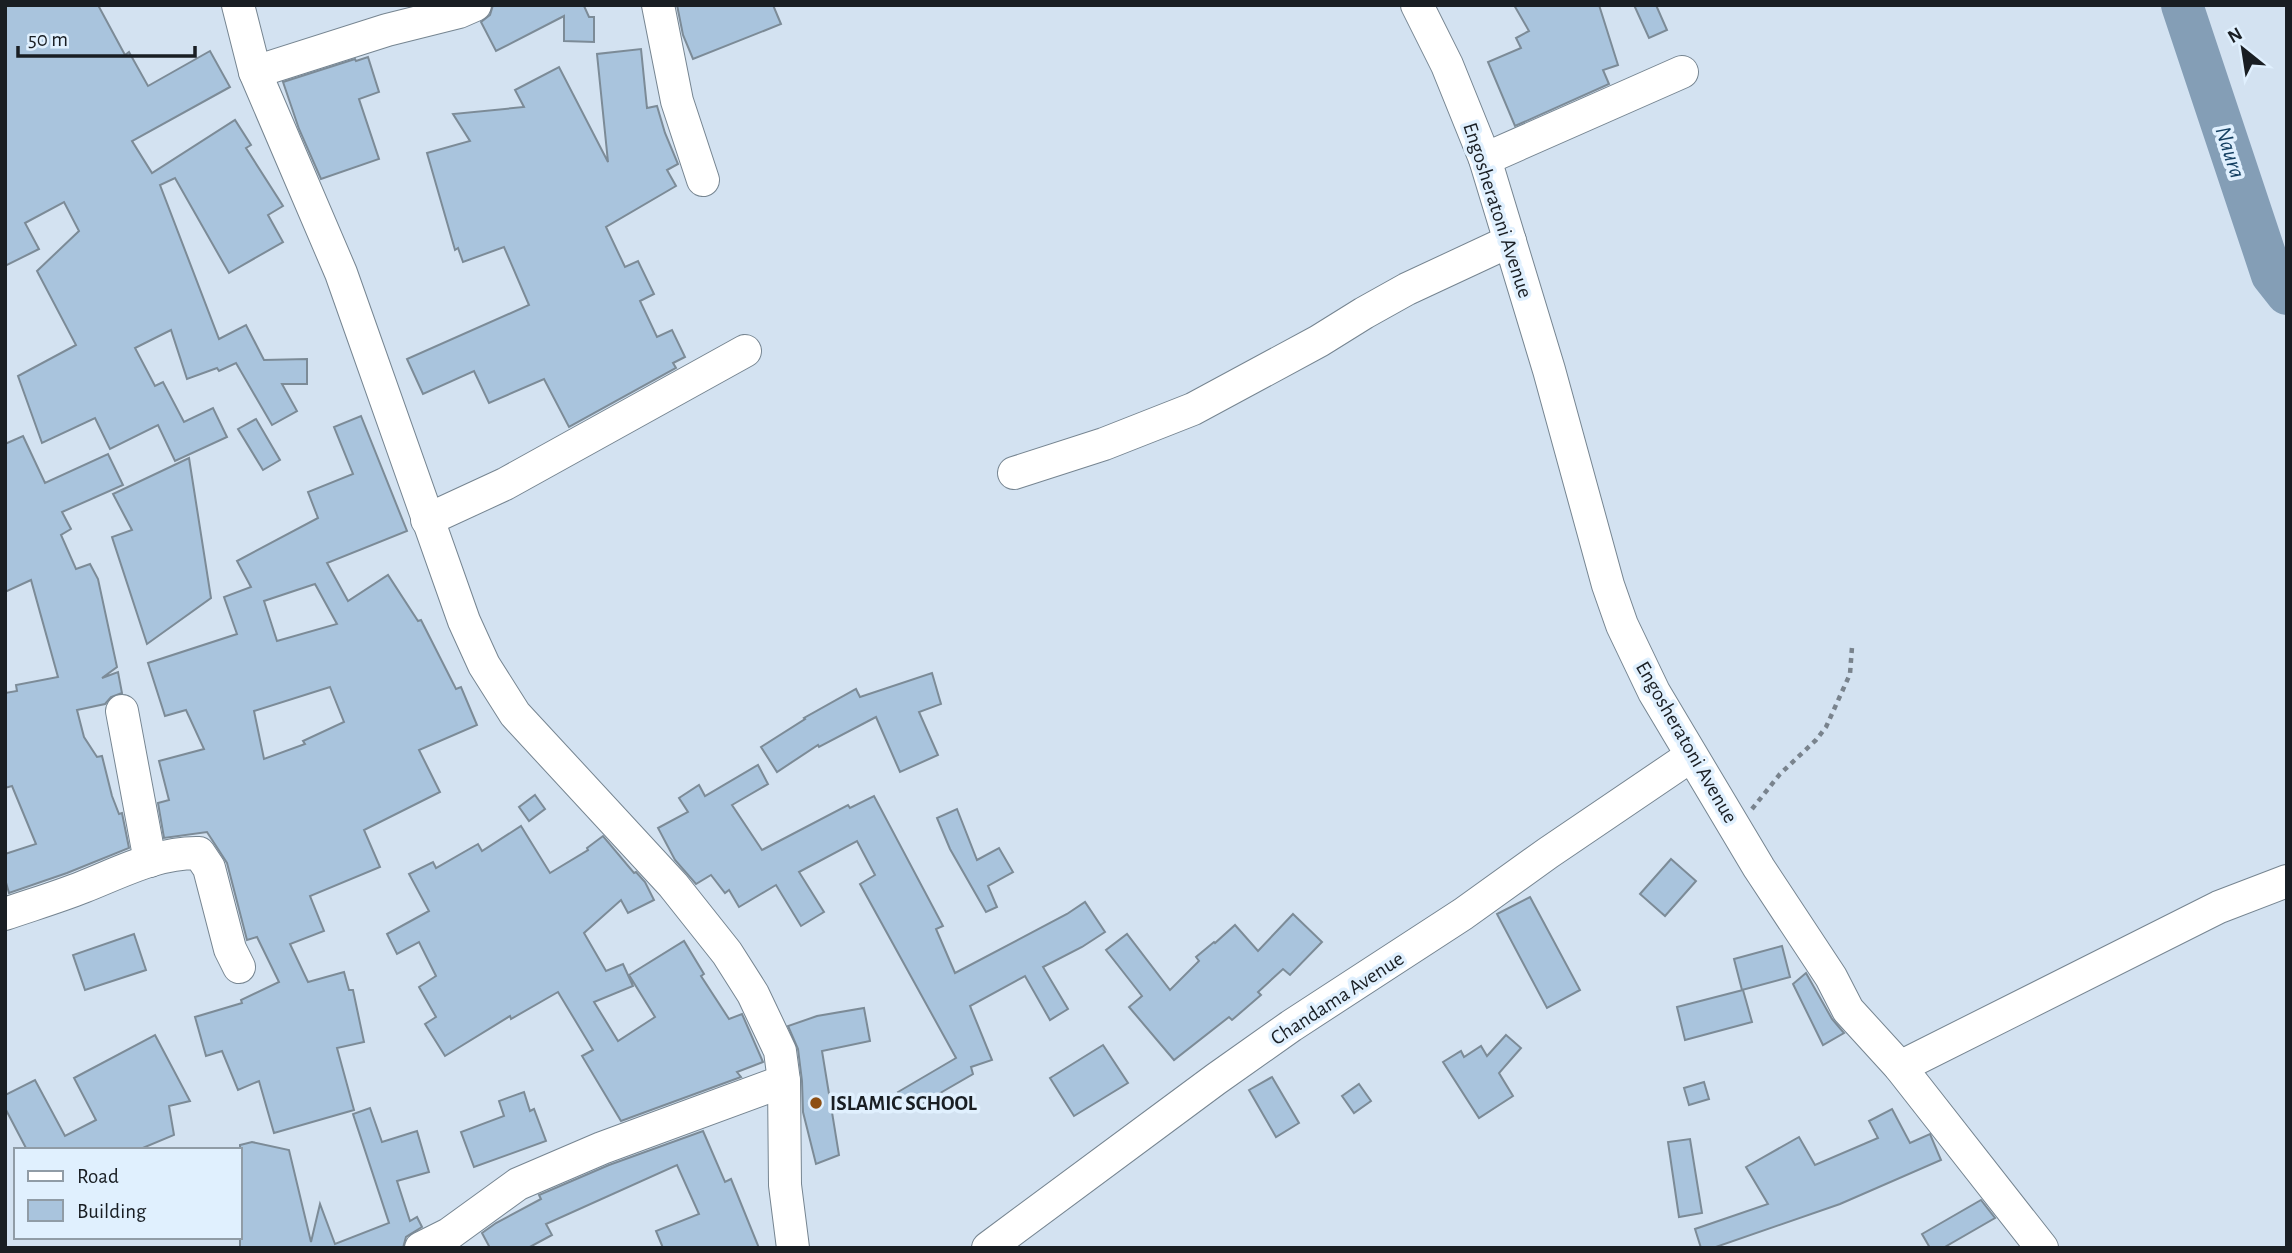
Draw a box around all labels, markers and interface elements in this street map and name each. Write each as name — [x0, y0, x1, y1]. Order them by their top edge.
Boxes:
scale bar — [18, 14, 194, 58]
north arrow — [2208, 14, 2278, 84]
text: N — [2225, 24, 2246, 47]
text: 50 m — [28, 29, 68, 50]
street label: Engosheratoni Avenue — [1459, 120, 1536, 300]
water label: Naura — [2210, 124, 2249, 181]
street label: Engosheratoni Avenue — [1632, 658, 1741, 827]
street label: Chandama Avenue — [1267, 948, 1407, 1049]
place label: ISLAMIC SCHOOL — [830, 1093, 978, 1114]
marker: ISLAMIC SCHOOL — [808, 1095, 824, 1111]
legend — [14, 1148, 242, 1239]
text: Road — [77, 1166, 119, 1187]
text: Building — [77, 1201, 147, 1222]

